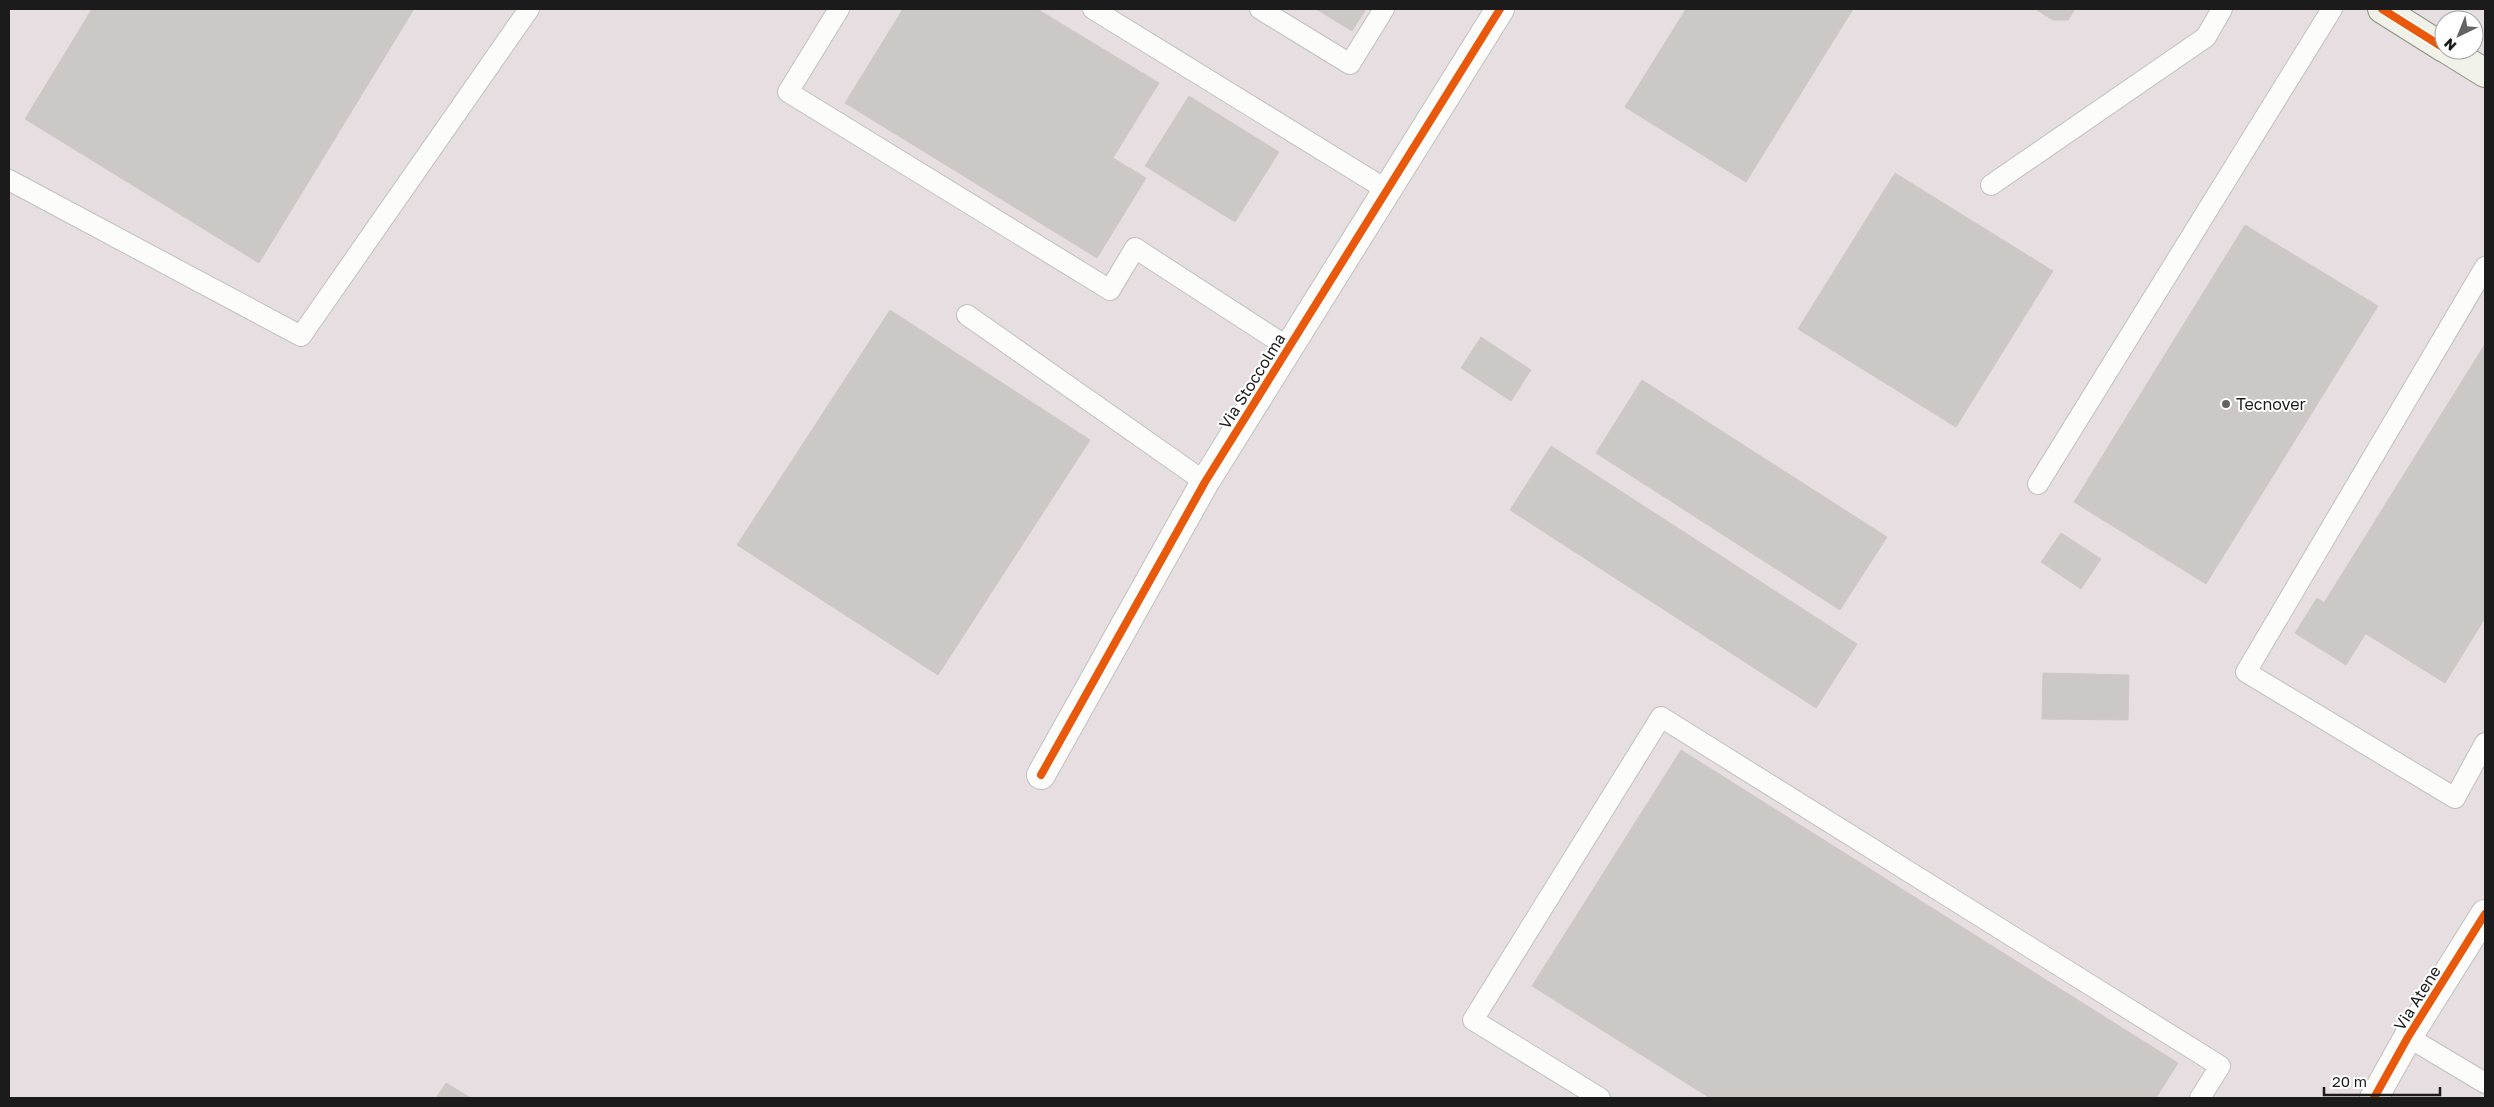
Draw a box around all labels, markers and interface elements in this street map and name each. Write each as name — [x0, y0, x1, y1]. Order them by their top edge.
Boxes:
north arrow — [2434, 10, 2484, 60]
text: N — [2440, 35, 2459, 55]
street label: Via Stoccolma — [1215, 329, 1289, 433]
place label: Tecnover — [2236, 394, 2306, 414]
marker: Tecnover — [2220, 398, 2232, 410]
street label: Via Atene — [2389, 962, 2445, 1034]
scale bar — [2324, 1064, 2440, 1096]
text: 20 m — [2332, 1072, 2367, 1090]

